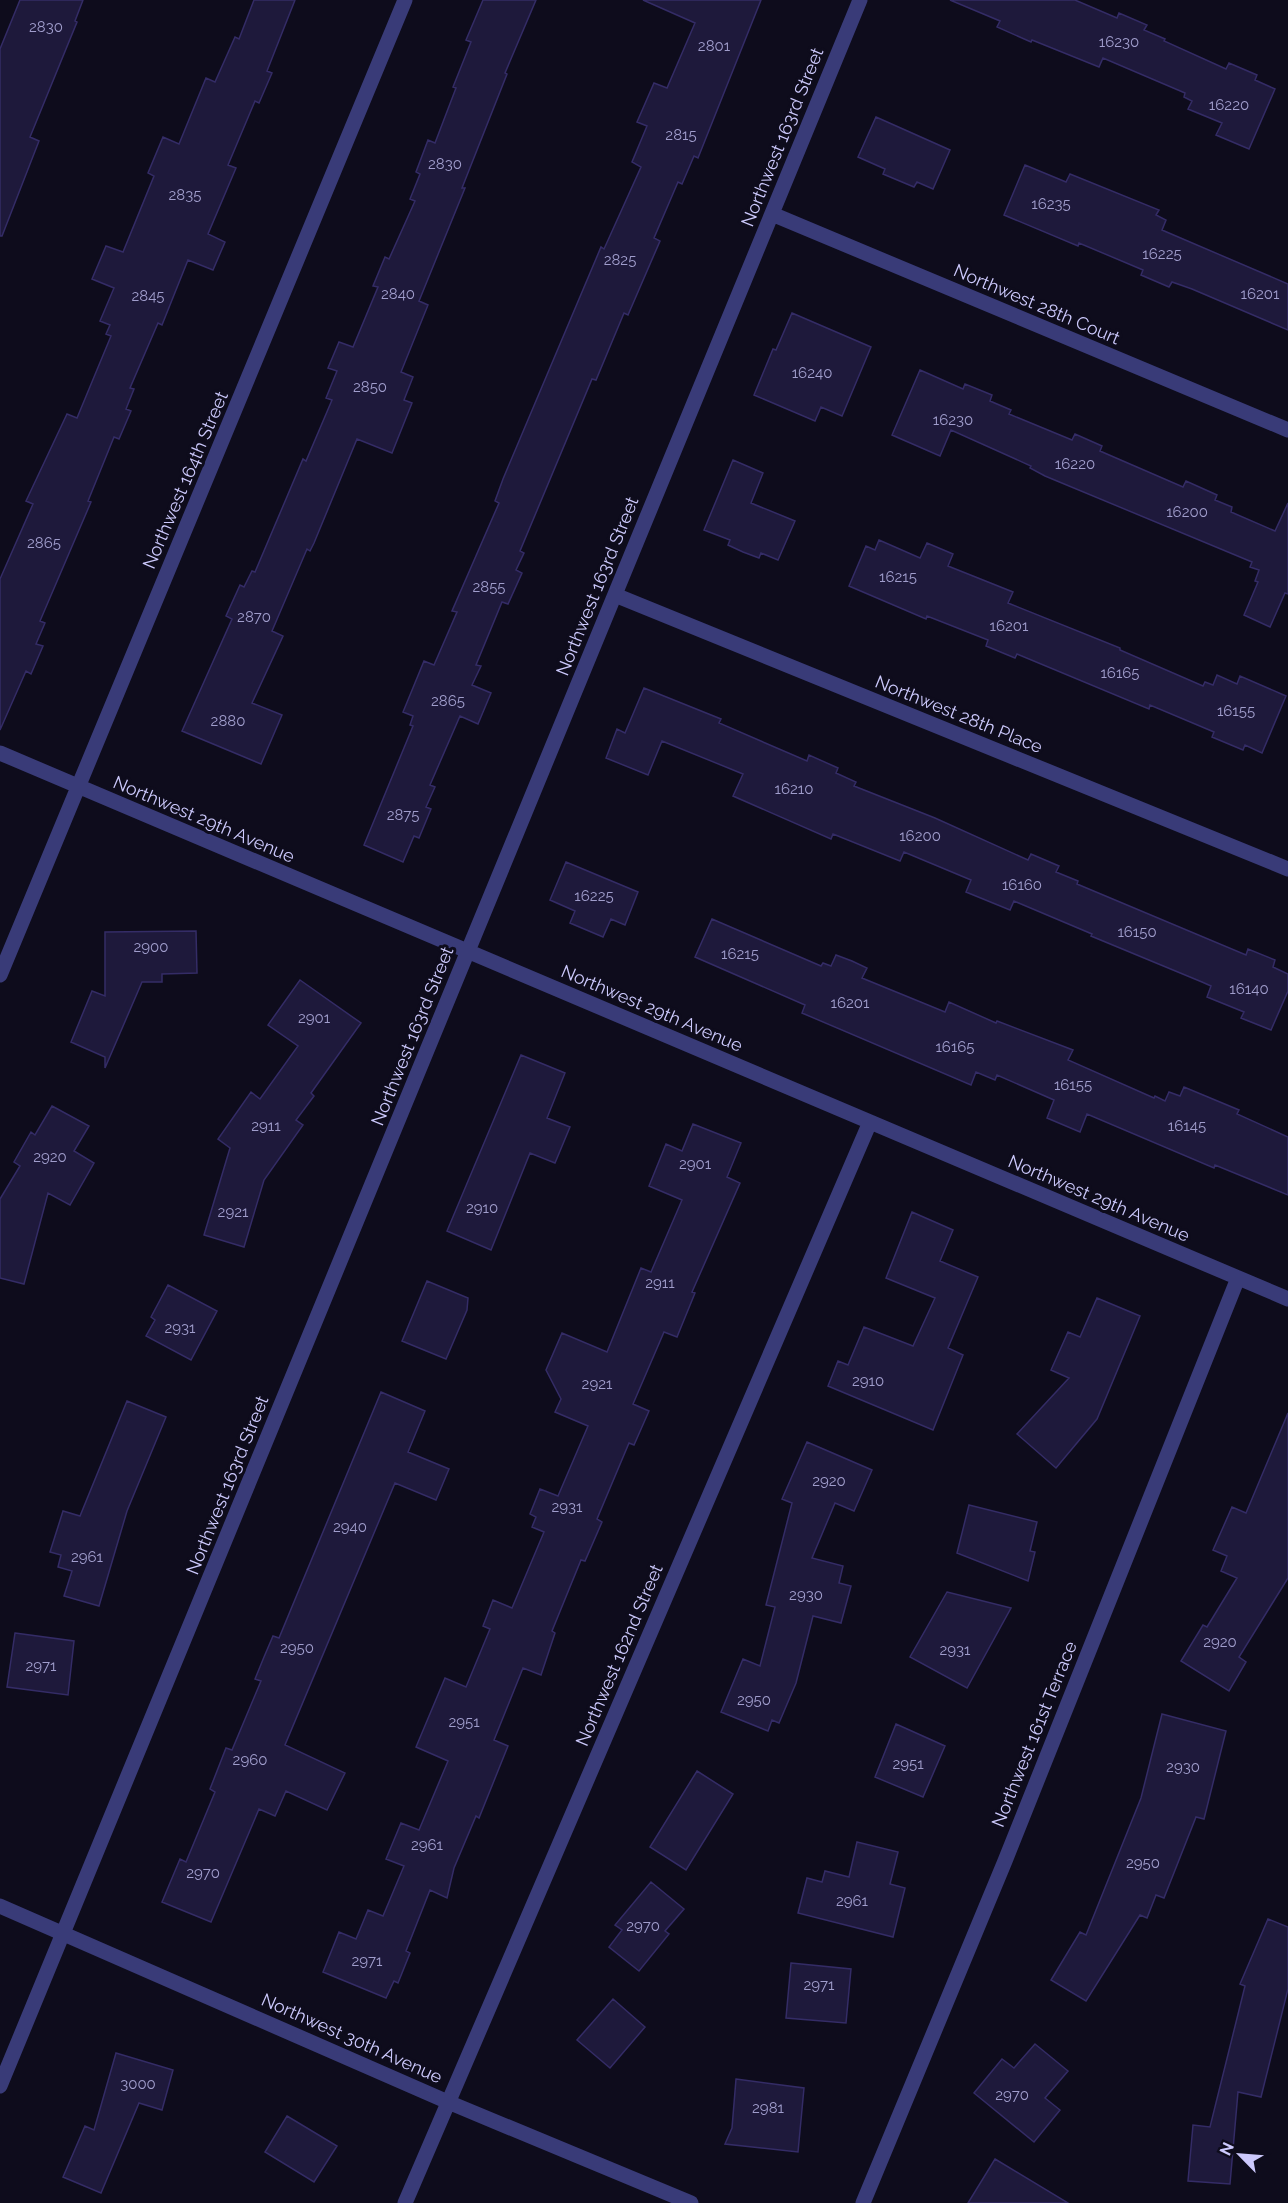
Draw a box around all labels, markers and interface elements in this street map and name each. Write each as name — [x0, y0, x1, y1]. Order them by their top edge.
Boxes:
house number: 2830 — [29, 18, 63, 36]
house number: 16230 — [1099, 33, 1139, 51]
house number: 2801 — [698, 37, 731, 55]
street label: Northwest 163rd Street — [736, 44, 828, 230]
house number: 16220 — [1209, 96, 1249, 114]
house number: 2815 — [665, 126, 697, 144]
house number: 2830 — [428, 155, 462, 173]
house number: 2835 — [169, 186, 201, 204]
house number: 16235 — [1031, 195, 1071, 213]
house number: 16225 — [1142, 245, 1182, 263]
house number: 2825 — [604, 251, 636, 269]
street label: Northwest 28th Court — [951, 259, 1123, 349]
house number: 2840 — [381, 285, 415, 303]
house number: 16201 — [1241, 285, 1280, 303]
house number: 2845 — [131, 287, 165, 305]
house number: 16240 — [792, 364, 832, 382]
house number: 2850 — [353, 378, 387, 396]
street label: Northwest 164th Street — [138, 388, 232, 572]
house number: 16230 — [933, 411, 973, 429]
house number: 16220 — [1055, 455, 1095, 473]
street label: Northwest 163rd Street — [551, 493, 643, 679]
house number: 16200 — [1166, 503, 1208, 521]
house number: 2865 — [27, 534, 61, 552]
house number: 16215 — [879, 568, 917, 586]
house number: 2855 — [472, 578, 506, 596]
house number: 2870 — [237, 608, 271, 626]
house number: 16201 — [990, 617, 1029, 635]
house number: 16165 — [1100, 664, 1140, 682]
street label: Northwest 28th Place — [872, 671, 1046, 757]
house number: 2865 — [431, 692, 465, 710]
house number: 16155 — [1217, 702, 1255, 720]
house number: 2880 — [211, 712, 245, 730]
street label: Northwest 29th Avenue — [110, 771, 298, 867]
house number: 16210 — [775, 780, 813, 798]
house number: 2875 — [387, 806, 419, 824]
house number: 16200 — [899, 827, 941, 845]
house number: 16160 — [1002, 876, 1042, 894]
house number: 16225 — [574, 887, 614, 905]
house number: 16150 — [1117, 923, 1157, 941]
house number: 2900 — [134, 938, 168, 956]
street label: Northwest 163rd Street — [366, 943, 458, 1129]
house number: 16215 — [721, 945, 759, 963]
street label: Northwest 29th Avenue — [558, 960, 746, 1056]
house number: 16140 — [1229, 980, 1269, 998]
house number: 16201 — [831, 994, 870, 1012]
house number: 2901 — [298, 1009, 331, 1027]
house number: 16165 — [935, 1038, 975, 1056]
house number: 16155 — [1054, 1076, 1092, 1094]
house number: 2911 — [251, 1117, 281, 1135]
house number: 16145 — [1168, 1117, 1206, 1135]
house number: 2920 — [33, 1148, 67, 1166]
street label: Northwest 29th Avenue — [1005, 1150, 1193, 1246]
house number: 2901 — [679, 1155, 712, 1173]
house number: 2910 — [466, 1199, 498, 1217]
house number: 2921 — [218, 1203, 249, 1221]
house number: 2911 — [645, 1274, 675, 1292]
house number: 2931 — [164, 1319, 196, 1337]
house number: 2910 — [852, 1372, 884, 1390]
house number: 2921 — [582, 1375, 613, 1393]
street label: Northwest 163rd Street — [181, 1392, 273, 1578]
house number: 2920 — [812, 1472, 846, 1490]
house number: 2931 — [551, 1498, 583, 1516]
house number: 2940 — [333, 1518, 367, 1536]
house number: 2961 — [71, 1548, 104, 1566]
street label: Northwest 162nd Street — [571, 1561, 667, 1749]
house number: 2930 — [789, 1586, 823, 1604]
house number: 2920 — [1203, 1633, 1237, 1651]
street label: Northwest 161st Terrace — [987, 1638, 1081, 1830]
house number: 2950 — [280, 1639, 314, 1657]
house number: 2931 — [939, 1641, 971, 1659]
house number: 2971 — [26, 1657, 57, 1675]
house number: 2950 — [737, 1691, 771, 1709]
house number: 2951 — [448, 1713, 480, 1731]
house number: 2960 — [233, 1751, 267, 1769]
house number: 2951 — [892, 1755, 924, 1773]
house number: 2930 — [1166, 1758, 1200, 1776]
house number: 2961 — [411, 1836, 444, 1854]
house number: 2950 — [1126, 1854, 1160, 1872]
house number: 2970 — [186, 1864, 220, 1882]
house number: 2961 — [836, 1892, 869, 1910]
house number: 2970 — [626, 1917, 660, 1935]
house number: 2971 — [352, 1952, 383, 1970]
house number: 2971 — [804, 1976, 835, 1994]
street label: Northwest 30th Avenue — [258, 1989, 446, 2088]
house number: 3000 — [120, 2075, 156, 2093]
house number: 2970 — [995, 2086, 1029, 2104]
house number: 2981 — [752, 2099, 785, 2117]
north arrow — [1210, 2125, 1270, 2185]
text: N — [1216, 2139, 1238, 2158]

